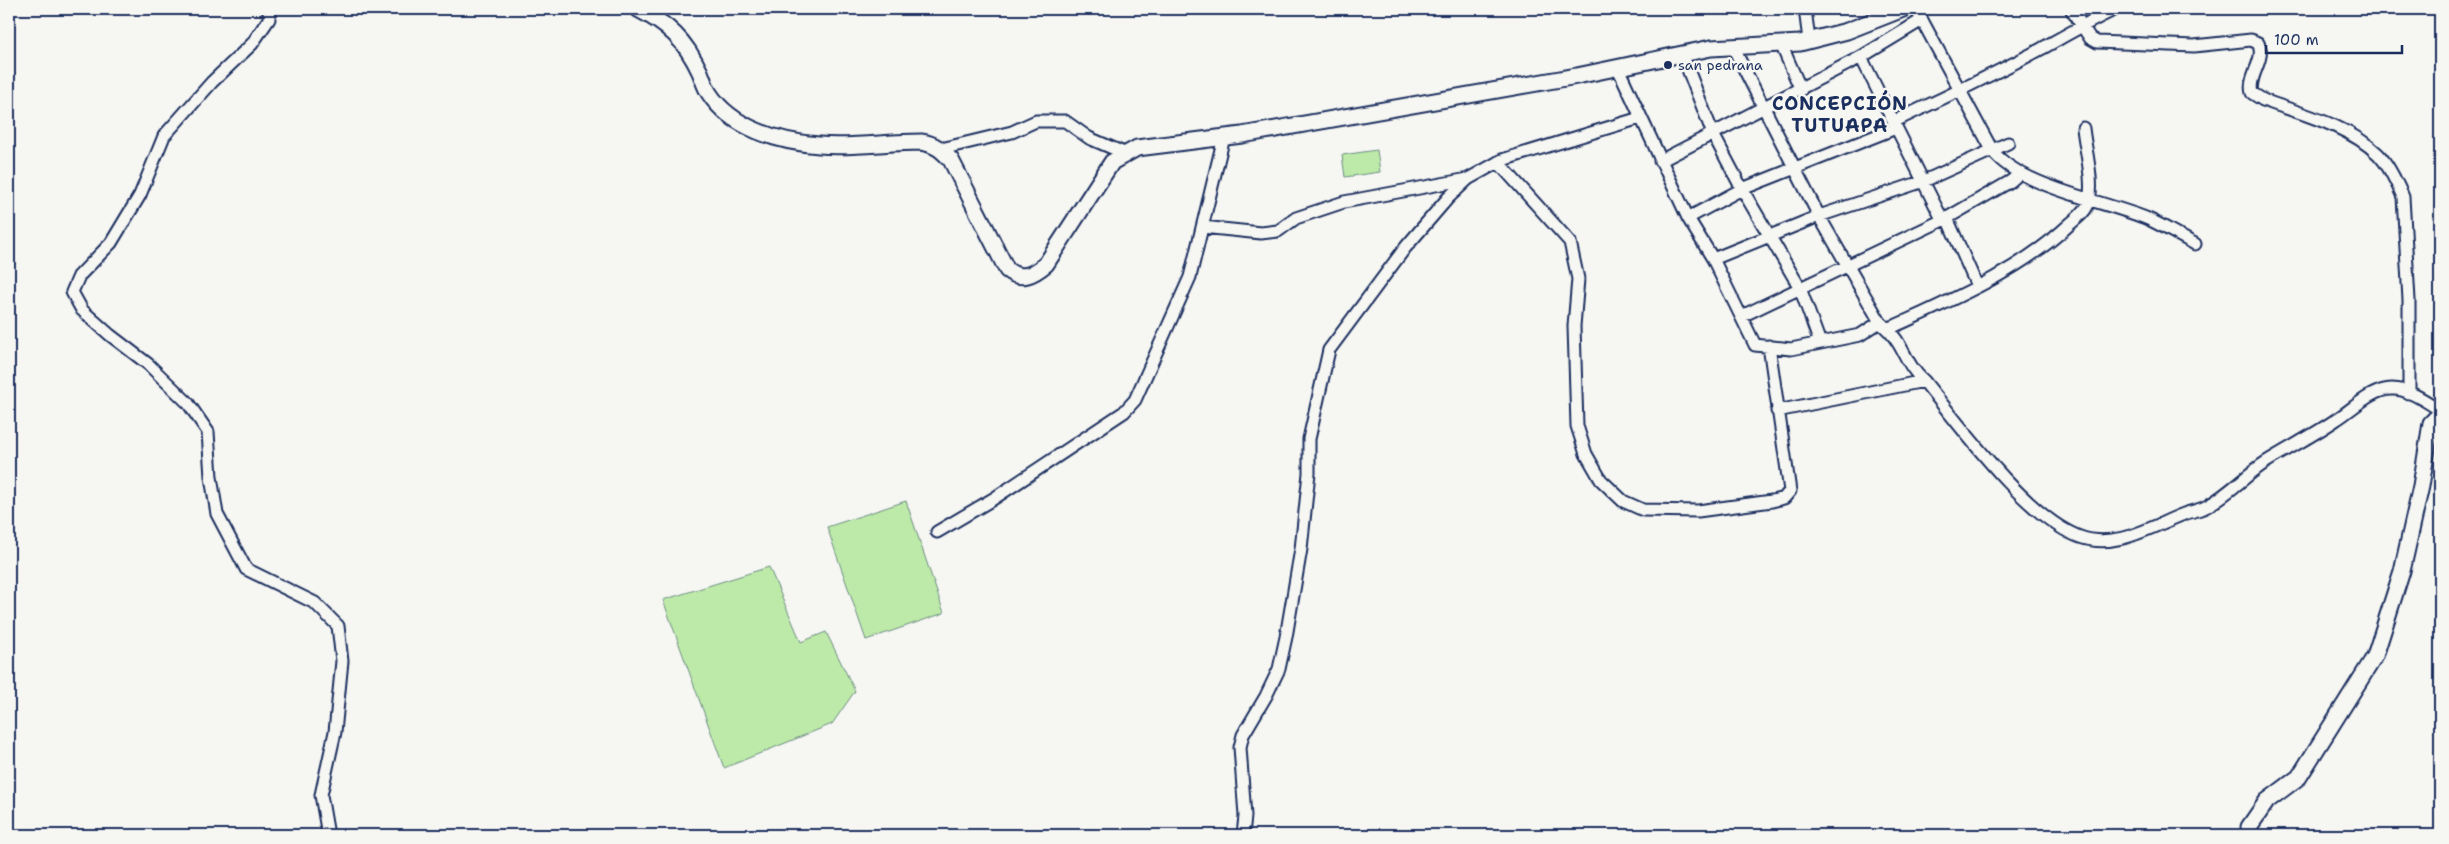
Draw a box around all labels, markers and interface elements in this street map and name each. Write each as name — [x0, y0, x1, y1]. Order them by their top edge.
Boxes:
scale bar — [2266, 22, 2403, 54]
text: 100 m — [2274, 30, 2319, 50]
place label: san pedrana — [1678, 56, 1763, 74]
marker: san pedrana — [1662, 59, 1674, 71]
district label: CONCEPCIÓN TUTUAPA — [1772, 90, 1908, 138]

